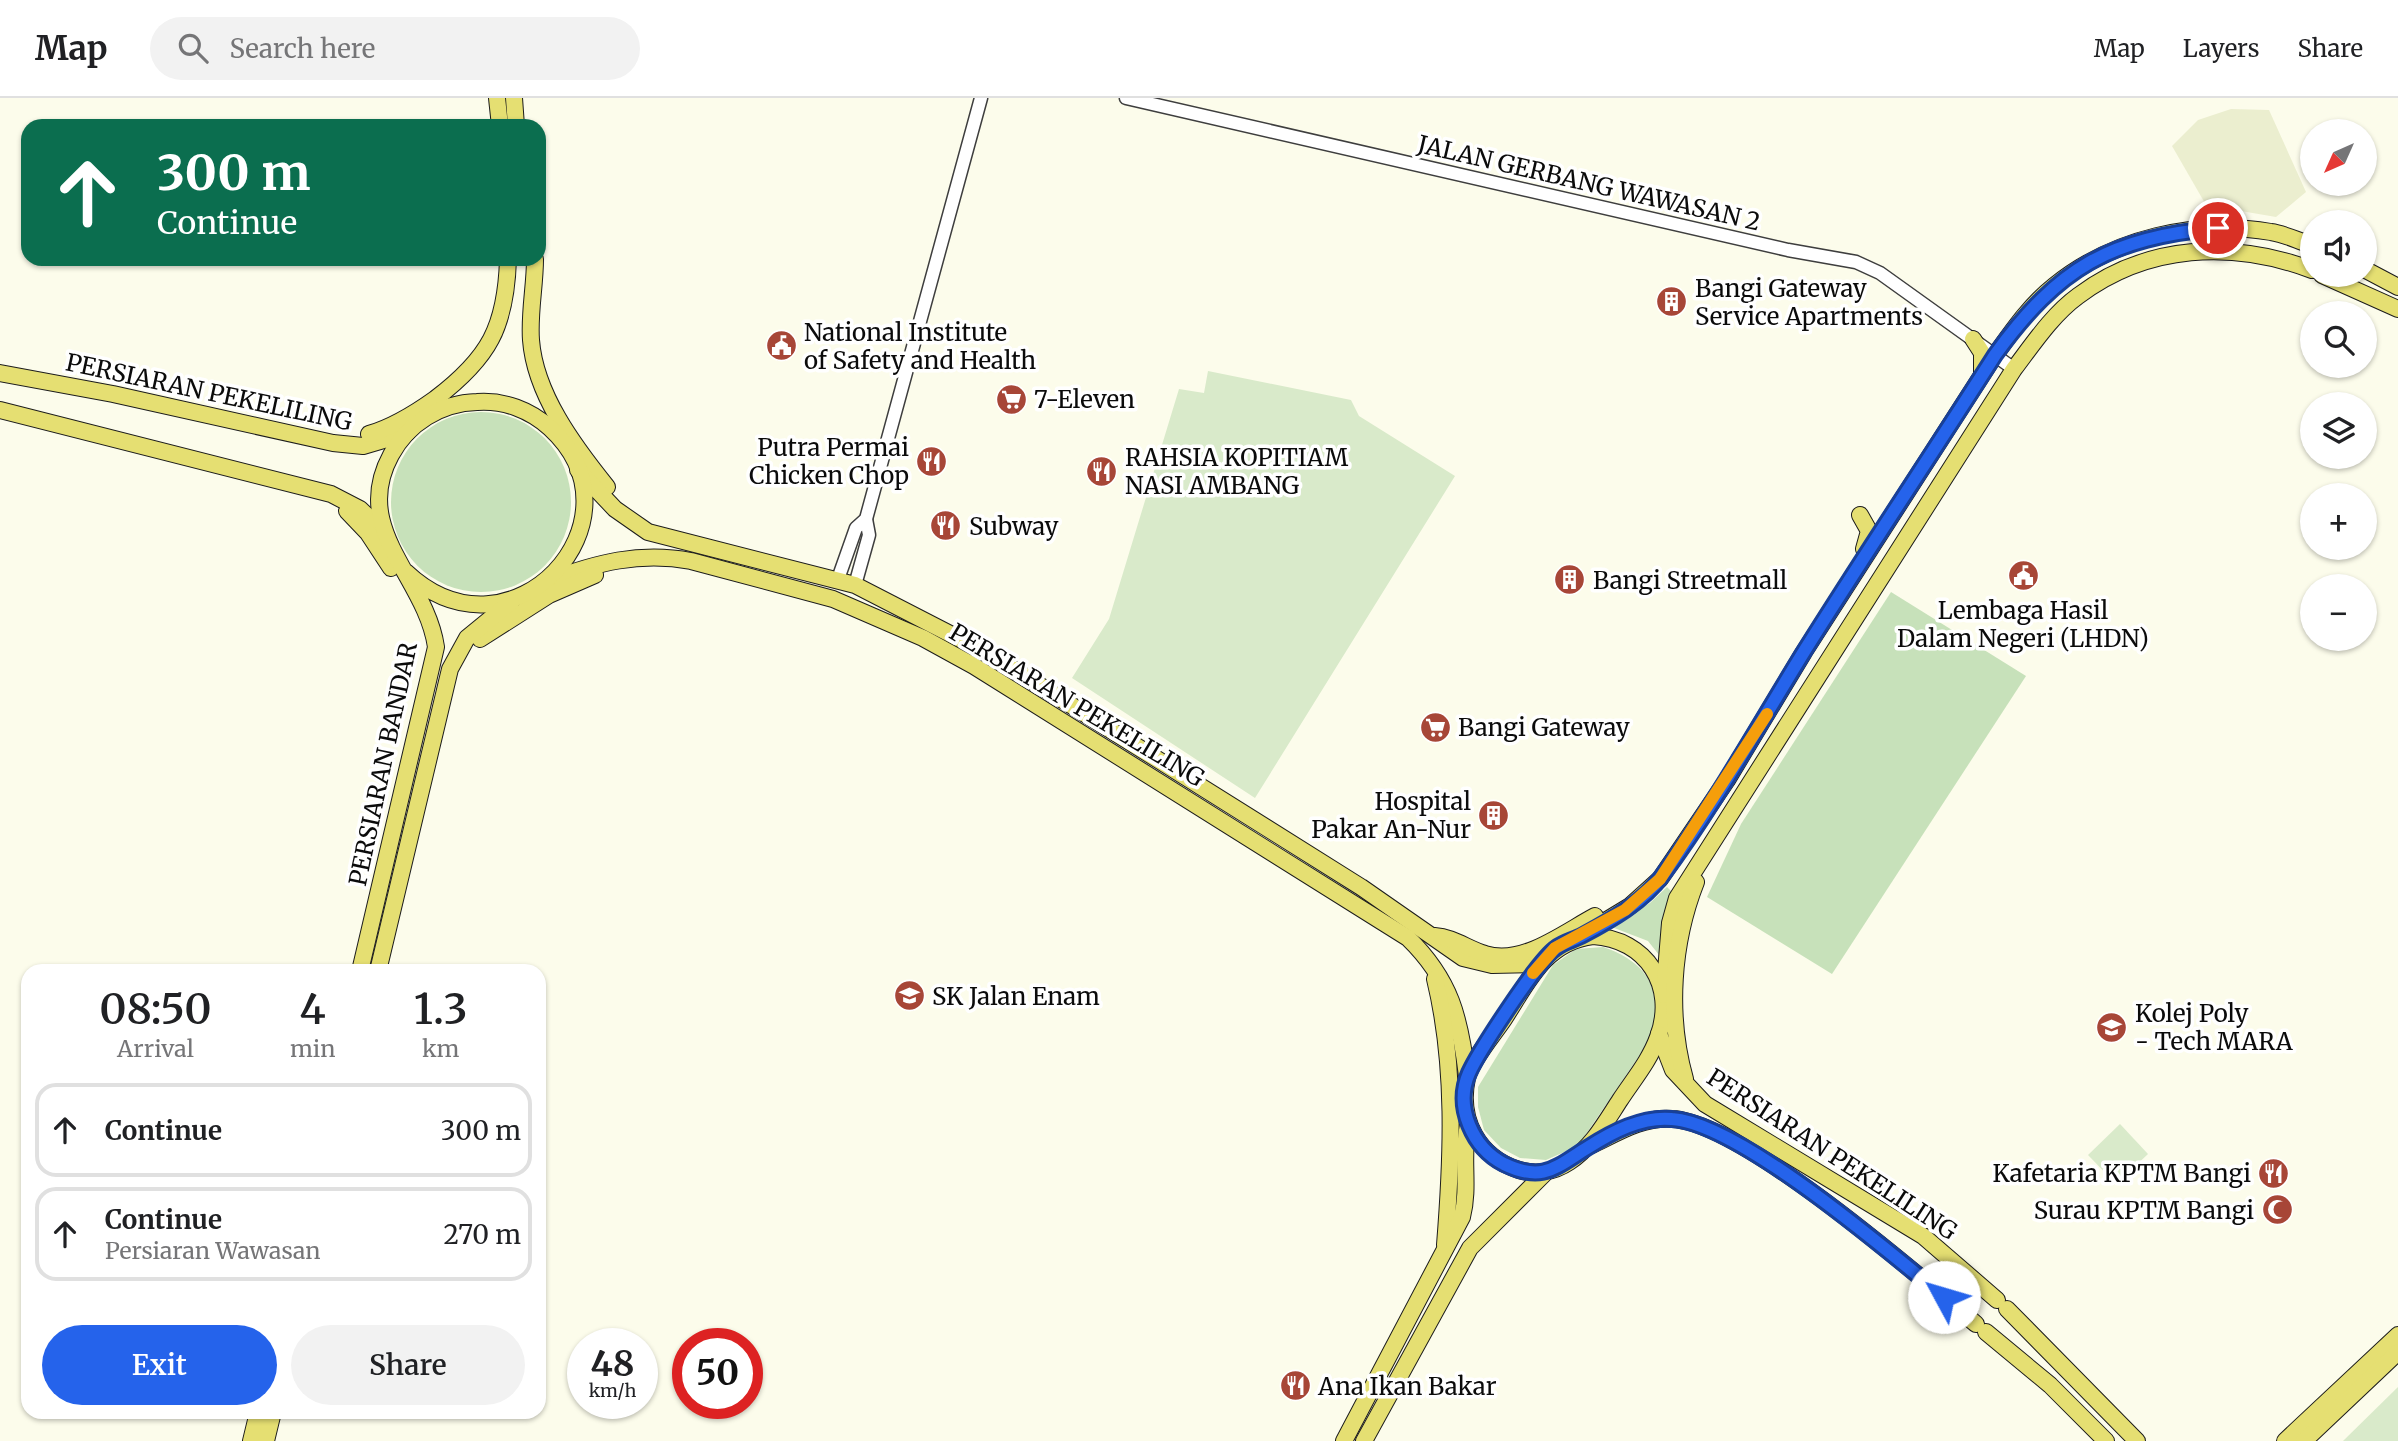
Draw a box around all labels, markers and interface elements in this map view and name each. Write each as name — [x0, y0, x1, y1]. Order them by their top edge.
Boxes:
search box — [150, 17, 640, 80]
text: Map — [35, 28, 108, 69]
icon: search — [174, 29, 212, 67]
text: Search here — [230, 32, 375, 65]
text: Map — [2094, 33, 2145, 64]
text: Layers — [2183, 33, 2259, 64]
text: Share — [2297, 33, 2363, 64]
north arrow — [2300, 119, 2376, 196]
map controls — [2300, 119, 2377, 651]
street label: JALAN GERBANG WAWASAN 2 — [1414, 128, 1763, 238]
text: 300 m — [157, 142, 311, 203]
icon: ahead — [42, 147, 133, 238]
pin — [2188, 198, 2248, 258]
text: Continue — [157, 203, 297, 243]
icon: arrive — [2199, 209, 2237, 247]
button: sound — [2300, 210, 2377, 287]
place label: Bangi Gateway Service Apartments — [1695, 273, 1923, 332]
building icon: Bangi Gateway Service Apartments — [1655, 285, 1689, 319]
button: search — [2300, 301, 2377, 378]
place label: National Institute of Safety and Health — [804, 317, 1036, 376]
public building icon: National Institute of Safety and Health — [764, 329, 798, 363]
street label: PERSIARAN PEKELILING — [63, 346, 356, 438]
supermarket icon: 7-Eleven — [994, 382, 1028, 416]
place label: 7-Eleven — [1034, 384, 1135, 415]
button: layers — [2300, 392, 2377, 469]
place label: Putra Permai Chicken Chop — [749, 432, 909, 491]
place label: RAHSIA KOPITIAM NASI AMBANG — [1125, 442, 1348, 501]
restaurant icon: Putra Permai Chicken Chop — [915, 444, 949, 478]
restaurant icon: RAHSIA KOPITIAM NASI AMBANG — [1085, 454, 1119, 488]
button: + — [2300, 483, 2377, 560]
restaurant icon: Subway — [929, 509, 963, 543]
place label: Subway — [969, 511, 1059, 542]
public building icon: Lembaga Hasil Dalam Negeri (LHDN) — [2006, 559, 2040, 593]
building icon: Bangi Streetmall — [1553, 563, 1587, 597]
place label: Bangi Streetmall — [1593, 565, 1787, 596]
button: − — [2300, 574, 2377, 651]
place label: Lembaga Hasil Dalam Negeri (LHDN) — [1897, 595, 2149, 654]
street label: PERSIARAN PEKELILING — [944, 617, 1211, 794]
street label: PERSIARAN BANDAR — [342, 639, 424, 889]
supermarket icon: Bangi Gateway — [1418, 710, 1452, 744]
place label: Bangi Gateway — [1458, 712, 1630, 743]
place label: Hospital Pakar An-Nur — [1311, 786, 1471, 845]
building icon: Hospital Pakar An-Nur — [1477, 798, 1511, 832]
school or university icon: SK Jalan Enam — [892, 979, 926, 1013]
place label: SK Jalan Enam — [932, 981, 1100, 1012]
text: 08:50 — [99, 983, 212, 1035]
text: 4 — [300, 983, 326, 1035]
text: 1.3 — [414, 983, 468, 1035]
place label: Kolej Poly - Tech MARA — [2135, 998, 2294, 1057]
school or university icon: Kolej Poly - Tech MARA — [2095, 1010, 2129, 1044]
text: Arrival — [117, 1034, 194, 1063]
text: min — [290, 1034, 335, 1063]
text: km — [422, 1034, 459, 1063]
street label: PERSIARAN PEKELILING — [1701, 1062, 1963, 1247]
icon: ahead — [46, 1111, 84, 1149]
text: Continue — [105, 1114, 222, 1147]
text: 300 m — [441, 1114, 521, 1147]
restaurant icon: Kafetaria KPTM Bangi — [2257, 1156, 2291, 1190]
place label: Kafetaria KPTM Bangi — [1992, 1158, 2251, 1189]
mosque icon: Surau KPTM Bangi — [2260, 1193, 2294, 1227]
place label: Surau KPTM Bangi — [2034, 1195, 2254, 1226]
text: Continue — [105, 1203, 222, 1236]
icon: ahead — [46, 1215, 84, 1253]
text: 270 m — [444, 1218, 521, 1251]
text: Persiaran Wawasan — [105, 1236, 321, 1265]
position arrow — [1907, 1260, 1981, 1334]
button: Exit — [42, 1325, 277, 1405]
button: Share — [291, 1325, 525, 1405]
speed limit sign: 50 — [672, 1328, 763, 1419]
text: 48 — [591, 1342, 634, 1386]
restaurant icon: Ana Ikan Bakar — [1278, 1369, 1312, 1403]
place label: Ana Ikan Bakar — [1317, 1371, 1497, 1402]
text: km/h — [589, 1379, 636, 1402]

